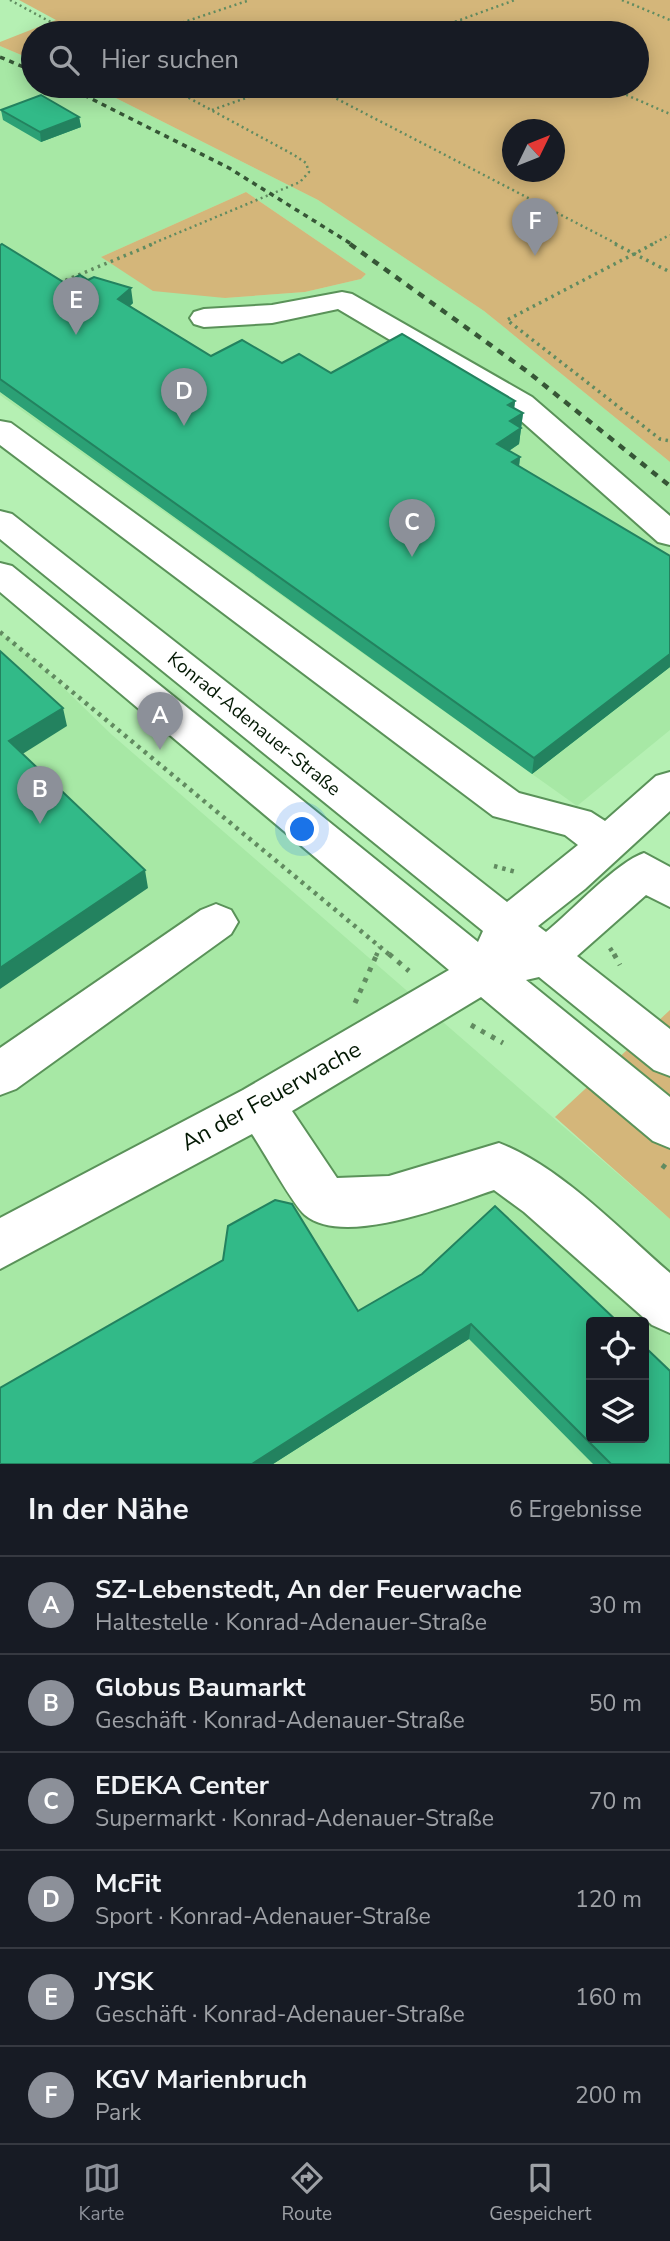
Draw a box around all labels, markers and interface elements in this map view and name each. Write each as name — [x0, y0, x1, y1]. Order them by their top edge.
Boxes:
search box — [21, 21, 649, 98]
icon: search — [45, 41, 83, 79]
text: Hier suchen — [101, 42, 239, 77]
north arrow — [502, 119, 565, 182]
pin: F — [512, 198, 558, 256]
pin: E — [53, 277, 99, 335]
pin: D — [161, 368, 207, 426]
pin: C — [389, 499, 435, 557]
street label: Konrad-Adenauer-Straße — [162, 646, 346, 802]
pin: A — [137, 692, 183, 750]
pin: B — [17, 766, 63, 824]
your location — [285, 812, 319, 846]
street label: An der Feuerwache — [175, 1034, 367, 1158]
map controls — [586, 1317, 649, 1443]
button: locate — [586, 1317, 649, 1380]
button: layers — [586, 1380, 649, 1443]
text: In der Nähe — [28, 1489, 189, 1530]
text: 6 Ergebnisse — [509, 1494, 642, 1525]
text: SZ-Lebenstedt, An der Feuerwache — [95, 1572, 522, 1607]
text: A — [42, 1590, 60, 1621]
text: 30 m — [589, 1590, 642, 1621]
text: Haltestelle · Konrad-Adenauer-Straße — [95, 1607, 487, 1638]
text: Globus Baumarkt — [95, 1670, 306, 1705]
text: B — [43, 1688, 59, 1719]
text: 50 m — [589, 1688, 642, 1719]
text: Geschäft · Konrad-Adenauer-Straße — [95, 1705, 465, 1736]
text: EDEKA Center — [95, 1768, 269, 1803]
text: C — [43, 1786, 59, 1817]
text: 70 m — [589, 1786, 642, 1817]
text: Supermarkt · Konrad-Adenauer-Straße — [95, 1803, 494, 1834]
text: McFit — [95, 1866, 161, 1901]
text: D — [42, 1884, 60, 1915]
text: 120 m — [575, 1884, 642, 1915]
text: Sport · Konrad-Adenauer-Straße — [95, 1901, 431, 1932]
text: JYSK — [95, 1964, 153, 1999]
text: E — [44, 1982, 58, 2013]
text: 160 m — [575, 1982, 642, 2013]
text: Geschäft · Konrad-Adenauer-Straße — [95, 1999, 465, 2030]
text: KGV Marienbruch — [95, 2062, 307, 2097]
text: F — [45, 2080, 57, 2111]
text: 200 m — [575, 2080, 642, 2111]
text: Park — [95, 2097, 141, 2128]
tab: Karte — [79, 2159, 124, 2227]
tab: Route — [282, 2159, 332, 2227]
tab: Gespeichert — [489, 2159, 591, 2227]

